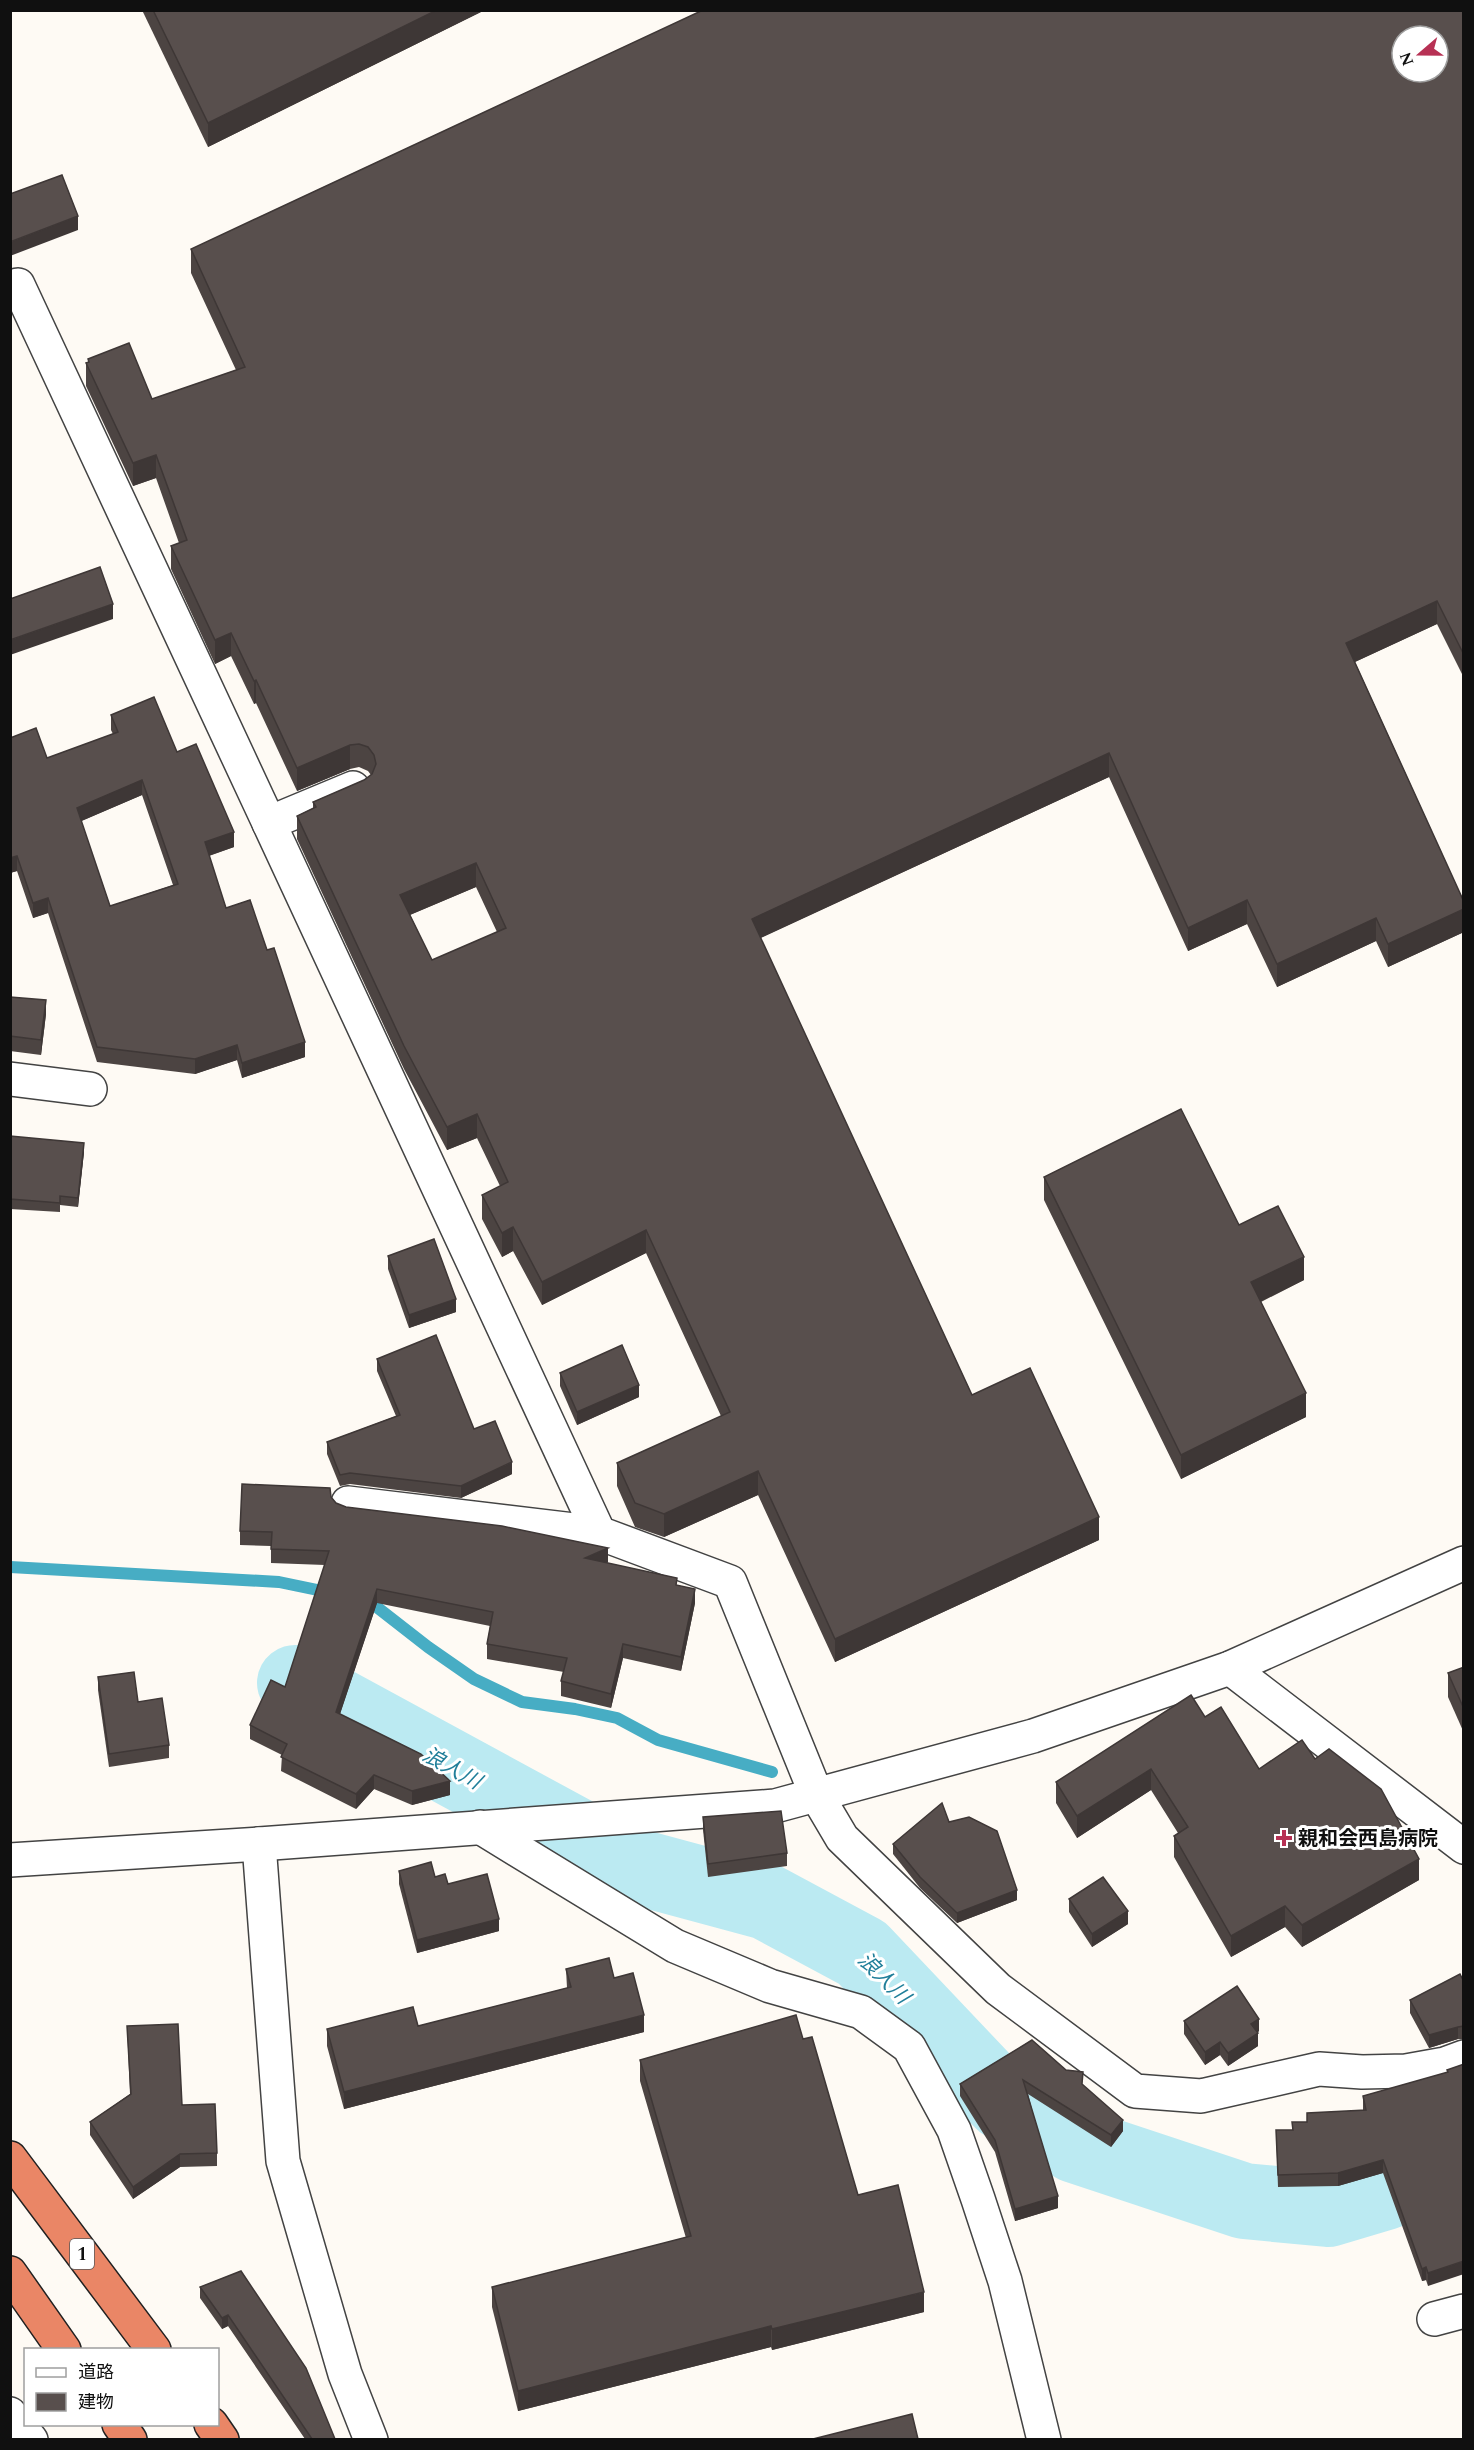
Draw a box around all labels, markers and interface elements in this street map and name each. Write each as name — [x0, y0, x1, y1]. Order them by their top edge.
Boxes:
north arrow — [1390, 24, 1450, 84]
text: N — [1393, 49, 1420, 69]
water label: 浪人川 — [416, 1740, 489, 1799]
place label: 親和会西島病院 — [1298, 1824, 1438, 1854]
marker: 親和会西島病院 — [1275, 1829, 1293, 1847]
water label: 浪人川 — [850, 1945, 918, 2014]
road number: 1 — [70, 2239, 94, 2269]
legend — [24, 2348, 219, 2426]
text: 道路 — [78, 2359, 114, 2386]
text: 建物 — [78, 2389, 114, 2416]

